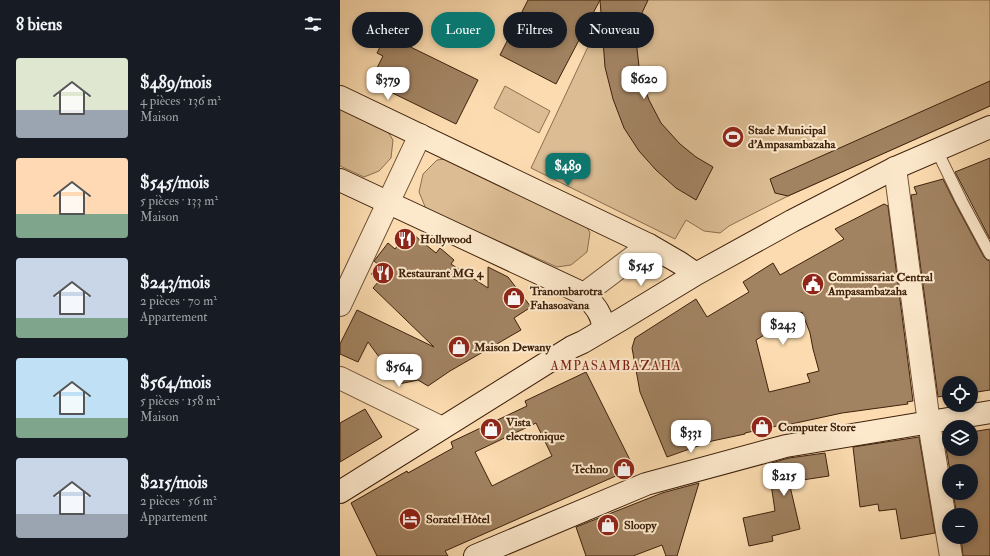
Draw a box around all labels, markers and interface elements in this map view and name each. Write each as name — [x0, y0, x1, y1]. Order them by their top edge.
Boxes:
chip: Acheter — [352, 12, 423, 48]
chip: Louer — [431, 12, 495, 48]
chip: Filtres — [503, 12, 567, 48]
chip: Nouveau — [575, 12, 654, 48]
icon: filters — [302, 13, 324, 35]
text: 8 biens — [16, 14, 62, 35]
pin: $620 — [620, 66, 668, 100]
pin: $379 — [364, 67, 412, 101]
text: $620 — [630, 71, 658, 87]
text: $489/mois — [140, 72, 212, 93]
text: $379 — [376, 72, 400, 88]
icon: home — [48, 74, 96, 122]
text: 4 pièces · 136 m² — [140, 93, 221, 109]
text: Maison — [140, 109, 179, 125]
place label: Stade Municipal d'Ampasambazaha — [748, 123, 837, 152]
sports icon: Stade Municipal d'Ampasambazaha — [720, 124, 746, 150]
pin: $489 — [544, 153, 592, 187]
text: $489 — [554, 158, 582, 174]
text: $545/mois — [140, 172, 209, 193]
icon: home — [48, 174, 96, 222]
text: 5 pièces · 133 m² — [140, 193, 218, 209]
text: Maison — [140, 209, 179, 225]
restaurant icon: Hollywood — [392, 226, 418, 252]
place label: Hollywood — [420, 232, 472, 247]
pin: $545 — [617, 253, 665, 287]
text: $545 — [628, 258, 654, 274]
restaurant icon: Restaurant MG 4 — [370, 260, 396, 286]
place label: Restaurant MG 4 — [398, 266, 485, 281]
place label: Commissariat Central Ampasambazaha — [827, 270, 934, 299]
public building icon: Commissariat Central Ampasambazaha — [800, 271, 826, 297]
text: $243/mois — [140, 272, 210, 293]
icon: home — [48, 274, 96, 322]
place label: Tranombarotra Fahasoavana — [529, 284, 604, 313]
shop icon: Tranombarotra Fahasoavana — [501, 285, 527, 311]
text: 2 pièces · 70 m² — [140, 293, 217, 309]
text: Appartement — [140, 309, 208, 325]
pin: $243 — [759, 312, 807, 346]
text: $243 — [770, 317, 796, 333]
shop icon: Maison Dewany — [446, 334, 472, 360]
place label: Maison Dewany — [473, 340, 551, 355]
pin: $564 — [375, 354, 423, 388]
district label: AMPASAMBAZAHA — [549, 358, 682, 374]
text: $564 — [386, 359, 412, 375]
text: $564/mois — [140, 372, 211, 393]
icon: home — [48, 374, 96, 422]
map controls — [942, 376, 978, 544]
button: locate — [942, 376, 978, 412]
text: 5 pièces · 158 m² — [140, 393, 220, 409]
text: Maison — [140, 409, 179, 425]
shop icon: Computer Store — [749, 414, 775, 440]
place label: Vista electronique — [505, 415, 566, 444]
shop icon: Vista electronique — [478, 416, 504, 442]
pin: $331 — [667, 420, 715, 454]
place label: Computer Store — [778, 420, 857, 435]
button: layers — [942, 420, 978, 456]
text: $331 — [680, 425, 702, 441]
shop icon: Techno — [611, 456, 637, 482]
place label: Techno — [572, 462, 608, 477]
pin: $215 — [760, 463, 808, 497]
button: + — [942, 464, 978, 500]
text: $215 — [772, 468, 796, 484]
text: $215/mois — [140, 472, 208, 493]
icon: home — [48, 474, 96, 522]
text: 2 pièces · 56 m² — [140, 493, 217, 509]
hotel icon: Soratel Hôtel — [397, 506, 423, 532]
button: − — [942, 508, 978, 544]
text: Appartement — [140, 509, 208, 525]
place label: Soratel Hôtel — [426, 512, 491, 527]
shop icon: Sloopy — [595, 512, 621, 538]
place label: Sloopy — [624, 518, 657, 533]

